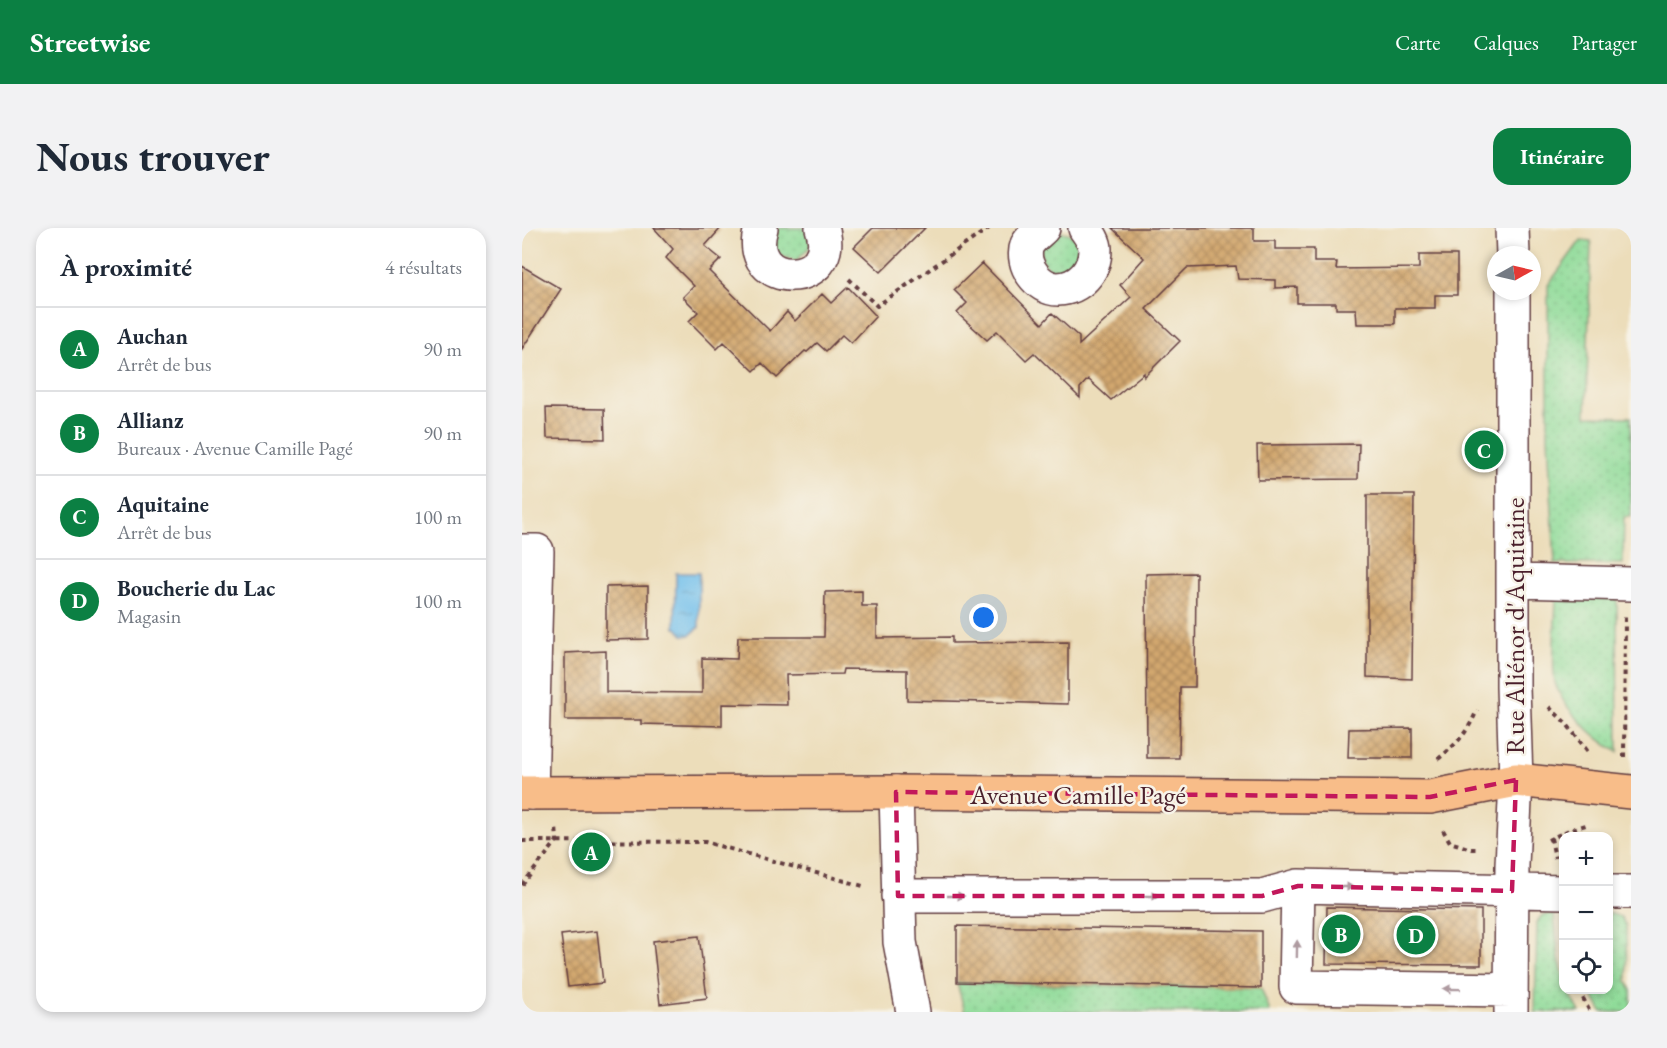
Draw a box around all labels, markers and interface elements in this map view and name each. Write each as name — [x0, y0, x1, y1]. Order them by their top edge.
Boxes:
text: Streetwise — [30, 24, 150, 60]
text: Carte — [1395, 29, 1440, 56]
text: Calques — [1473, 29, 1539, 56]
text: Partager — [1572, 29, 1637, 56]
button: Itinéraire — [1493, 128, 1631, 185]
text: Nous trouver — [36, 129, 270, 184]
north arrow — [1487, 246, 1541, 300]
text: À proximité — [60, 250, 192, 284]
text: 4 résultats — [385, 254, 462, 280]
text: Auchan — [117, 322, 188, 351]
text: A — [72, 336, 87, 362]
text: 90 m — [423, 336, 462, 362]
text: Arrêt de bus — [117, 351, 212, 377]
text: Allianz — [117, 406, 184, 435]
text: B — [73, 420, 86, 446]
text: 90 m — [423, 420, 462, 446]
pin: C — [1464, 428, 1504, 472]
text: Bureaux · Avenue Camille Pagé — [117, 435, 353, 461]
text: Aquitaine — [117, 490, 209, 519]
street label: Rue Aliénor d'Aquitaine — [1497, 497, 1532, 755]
text: C — [72, 504, 87, 530]
text: 100 m — [414, 504, 462, 530]
text: Arrêt de bus — [117, 519, 212, 545]
text: Boucherie du Lac — [117, 574, 275, 603]
text: D — [72, 588, 87, 614]
text: 100 m — [414, 588, 462, 614]
text: Magasin — [117, 603, 181, 629]
your location — [969, 603, 998, 632]
street label: Avenue Camille Pagé — [969, 777, 1186, 812]
pin: A — [572, 830, 610, 874]
map controls — [1559, 832, 1613, 994]
button: + — [1559, 832, 1613, 886]
one-way arrow — [1336, 883, 1355, 892]
button: − — [1559, 886, 1613, 940]
one-way arrow — [947, 891, 966, 901]
one-way arrow — [1142, 891, 1161, 901]
pin: B — [1322, 912, 1360, 956]
pin: D — [1396, 912, 1436, 958]
one-way arrow — [1292, 939, 1302, 958]
button: locate — [1559, 940, 1613, 994]
one-way arrow — [1443, 984, 1462, 994]

